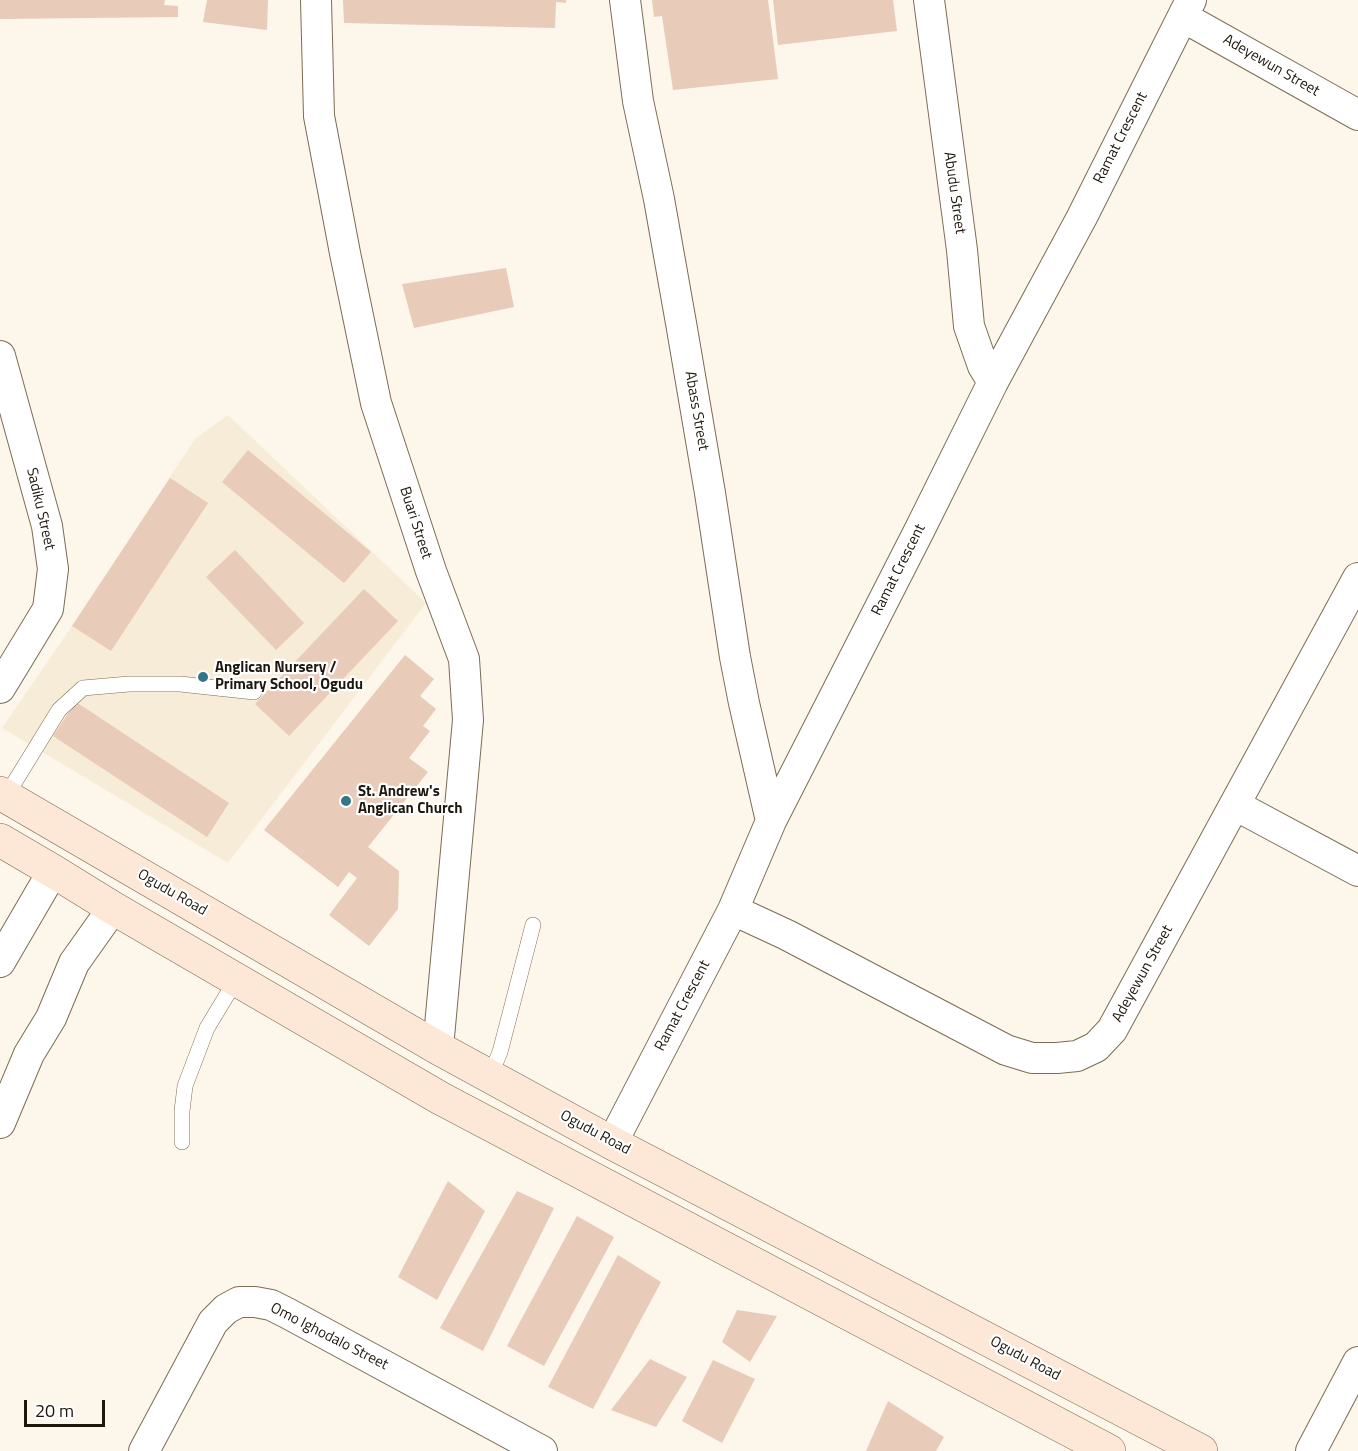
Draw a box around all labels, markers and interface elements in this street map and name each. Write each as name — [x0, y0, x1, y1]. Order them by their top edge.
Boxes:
street label: Adeyewun Street — [1220, 31, 1322, 101]
street label: Ramat Crescent — [1090, 89, 1152, 187]
street label: Abudu Street — [939, 151, 969, 235]
street label: Abass Street — [680, 370, 712, 452]
street label: Sadiku Street — [22, 466, 58, 552]
street label: Buari Street — [395, 484, 435, 562]
street label: Ramat Crescent — [868, 521, 930, 619]
place label: Anglican Nursery / Primary School, Ogudu — [215, 659, 363, 694]
marker: Anglican Nursery / Primary School, Ogudu — [196, 670, 210, 684]
place label: St. Andrew's Anglican Church — [358, 783, 463, 818]
marker: St. Andrew's Anglican Church — [339, 794, 353, 808]
street label: Ogudu Road — [134, 866, 210, 920]
street label: Adeyewun Street — [1109, 922, 1177, 1026]
street label: Ramat Crescent — [651, 957, 715, 1055]
street label: Ogudu Road — [557, 1107, 633, 1159]
street label: Omo Ighodalo Street — [267, 1300, 391, 1374]
street label: Ogudu Road — [987, 1333, 1063, 1385]
scale bar — [27, 1388, 108, 1426]
text: 20 m — [35, 1397, 74, 1424]

